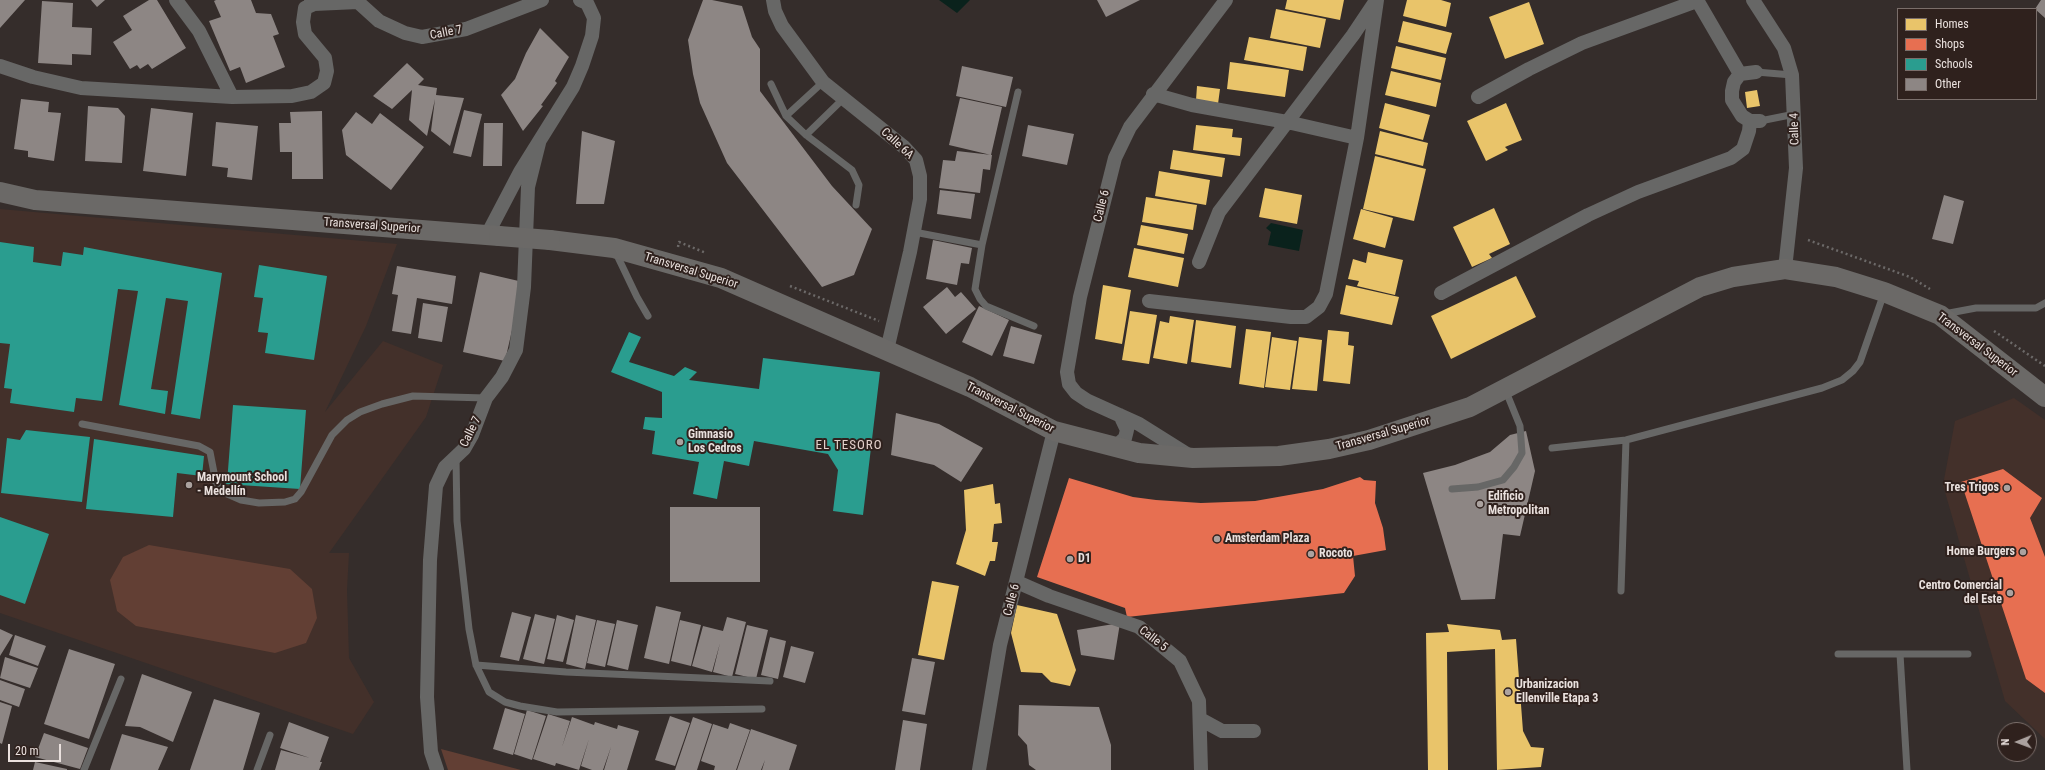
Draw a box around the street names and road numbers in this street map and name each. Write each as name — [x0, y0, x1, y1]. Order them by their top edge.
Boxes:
street label: Calle 7 — [429, 23, 463, 43]
street label: Calle 4 — [1787, 113, 1803, 145]
street label: Calle 6A — [878, 125, 916, 163]
street label: Calle 6 — [1091, 189, 1113, 223]
street label: Transversal Superior — [323, 215, 421, 237]
street label: Transversal Superior — [643, 250, 739, 292]
street label: Transversal Superior — [1934, 310, 2020, 380]
street label: Transversal Superior — [964, 380, 1056, 436]
street label: Calle 7 — [457, 414, 485, 450]
street label: Transversal Superior — [1334, 414, 1432, 454]
street label: Calle 6 — [1001, 583, 1023, 617]
street label: Calle 5 — [1136, 623, 1170, 655]

